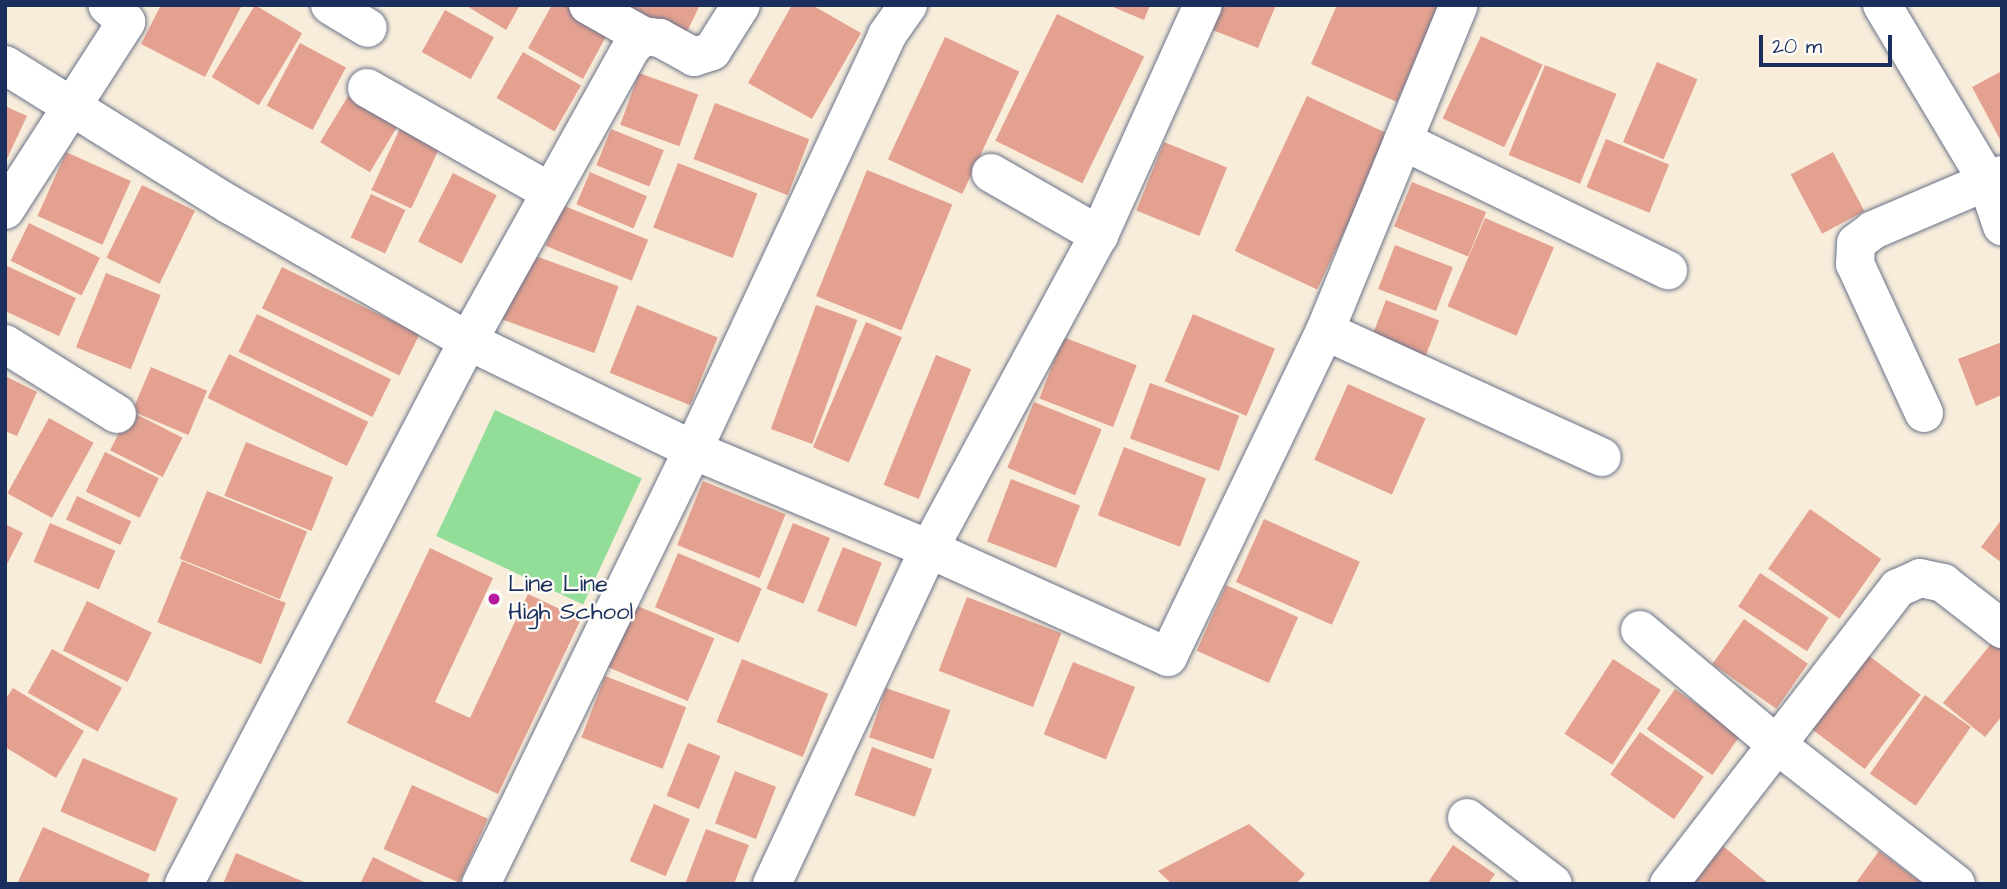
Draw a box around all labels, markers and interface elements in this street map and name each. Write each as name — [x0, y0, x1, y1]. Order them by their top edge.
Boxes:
scale bar — [1762, 21, 1895, 65]
text: 20 m — [1772, 32, 1822, 61]
place label: Line Line High School — [508, 571, 633, 627]
marker: Line Line High School — [486, 591, 502, 607]

